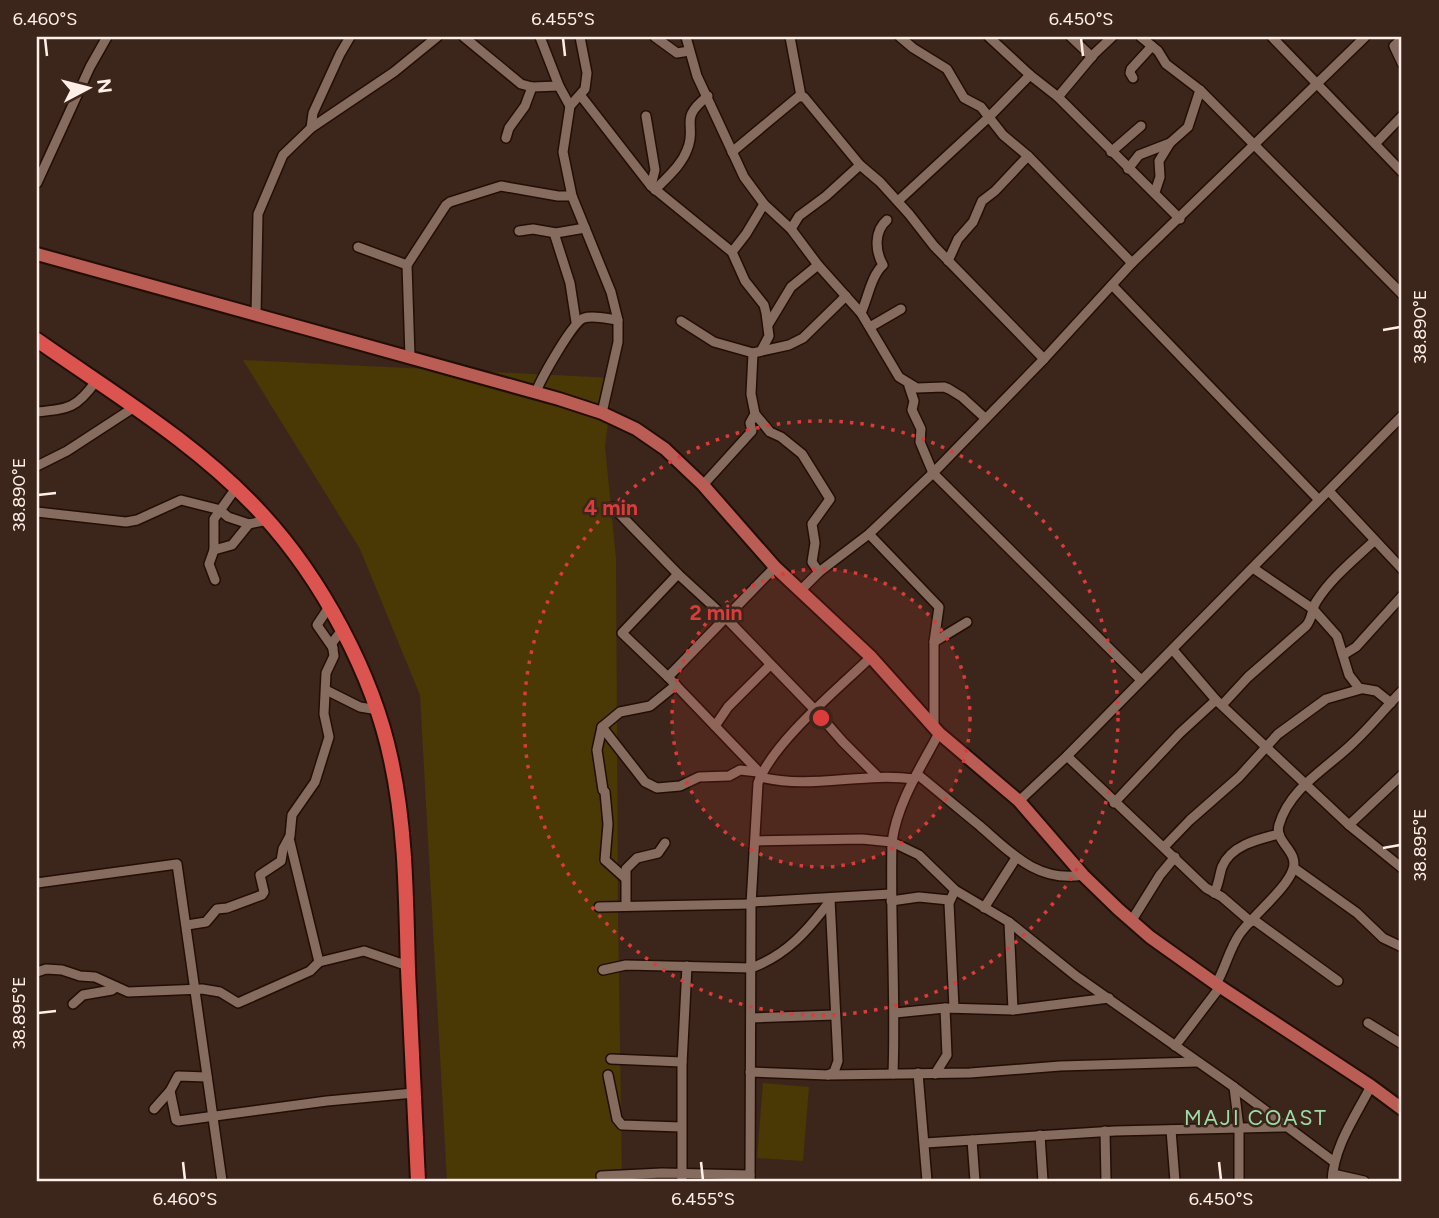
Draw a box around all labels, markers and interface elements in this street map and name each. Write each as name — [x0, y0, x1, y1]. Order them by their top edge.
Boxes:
text: 6.460°S — [13, 8, 77, 30]
text: 6.455°S — [531, 8, 595, 30]
text: 6.450°S — [1049, 8, 1113, 30]
north arrow — [52, 52, 122, 122]
text: N — [92, 77, 117, 95]
text: 38.890°E — [1409, 290, 1431, 364]
text: 38.890°E — [8, 458, 30, 532]
text: 4 min — [584, 495, 638, 520]
text: 2 min — [690, 600, 742, 625]
centre of rings — [809, 706, 833, 730]
text: 38.895°E — [1409, 808, 1431, 882]
text: 38.895°E — [8, 976, 30, 1050]
district label: MAJI COAST — [1184, 1105, 1328, 1130]
text: 6.460°S — [153, 1188, 217, 1210]
text: 6.455°S — [671, 1188, 735, 1210]
text: 6.450°S — [1189, 1188, 1253, 1210]

